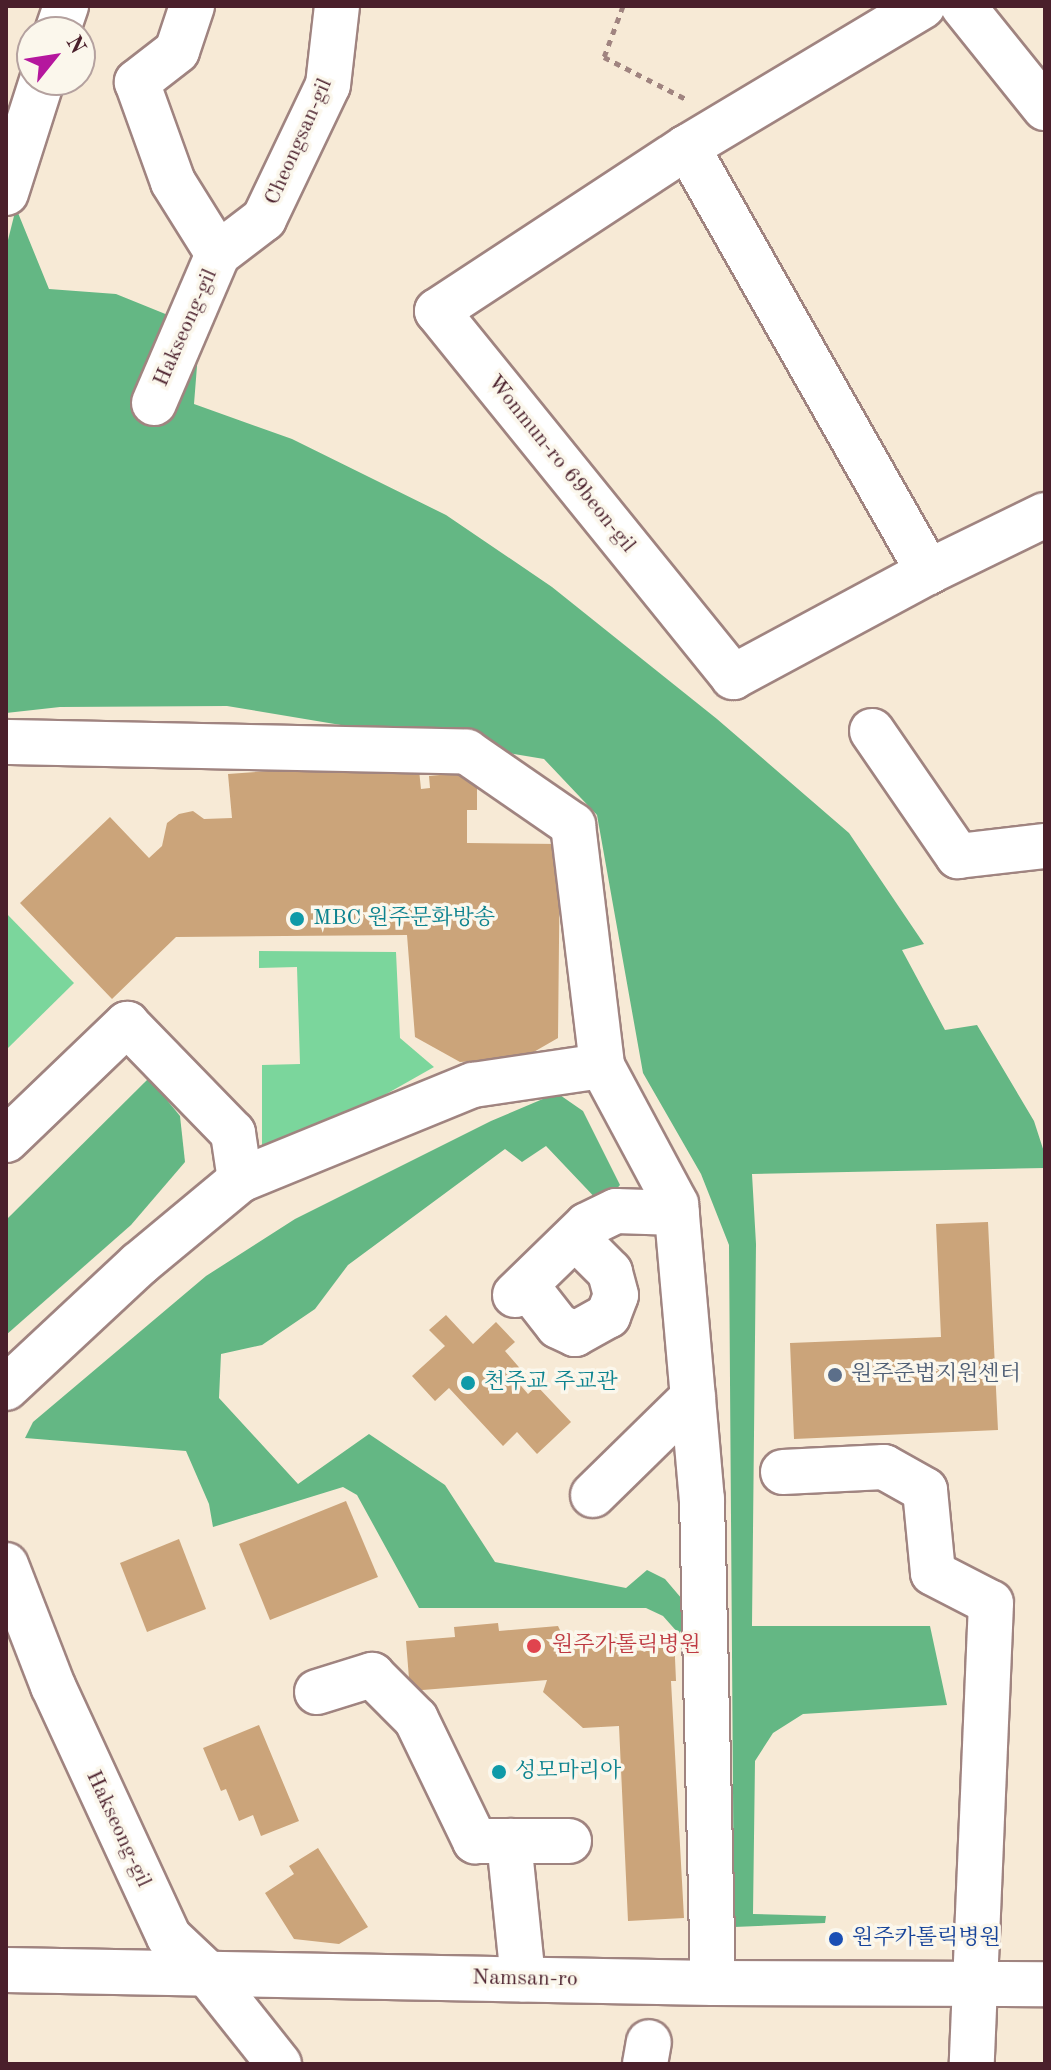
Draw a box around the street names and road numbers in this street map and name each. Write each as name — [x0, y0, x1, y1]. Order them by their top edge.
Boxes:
street label: Cheongsan-gil — [259, 75, 339, 209]
street label: Hakseong-gil — [148, 265, 224, 391]
street label: Wonmun-ro 69beon-gil — [481, 370, 641, 558]
street label: Hakseong-gil — [79, 1766, 157, 1892]
street label: Namsan-ro — [472, 1965, 578, 1993]

